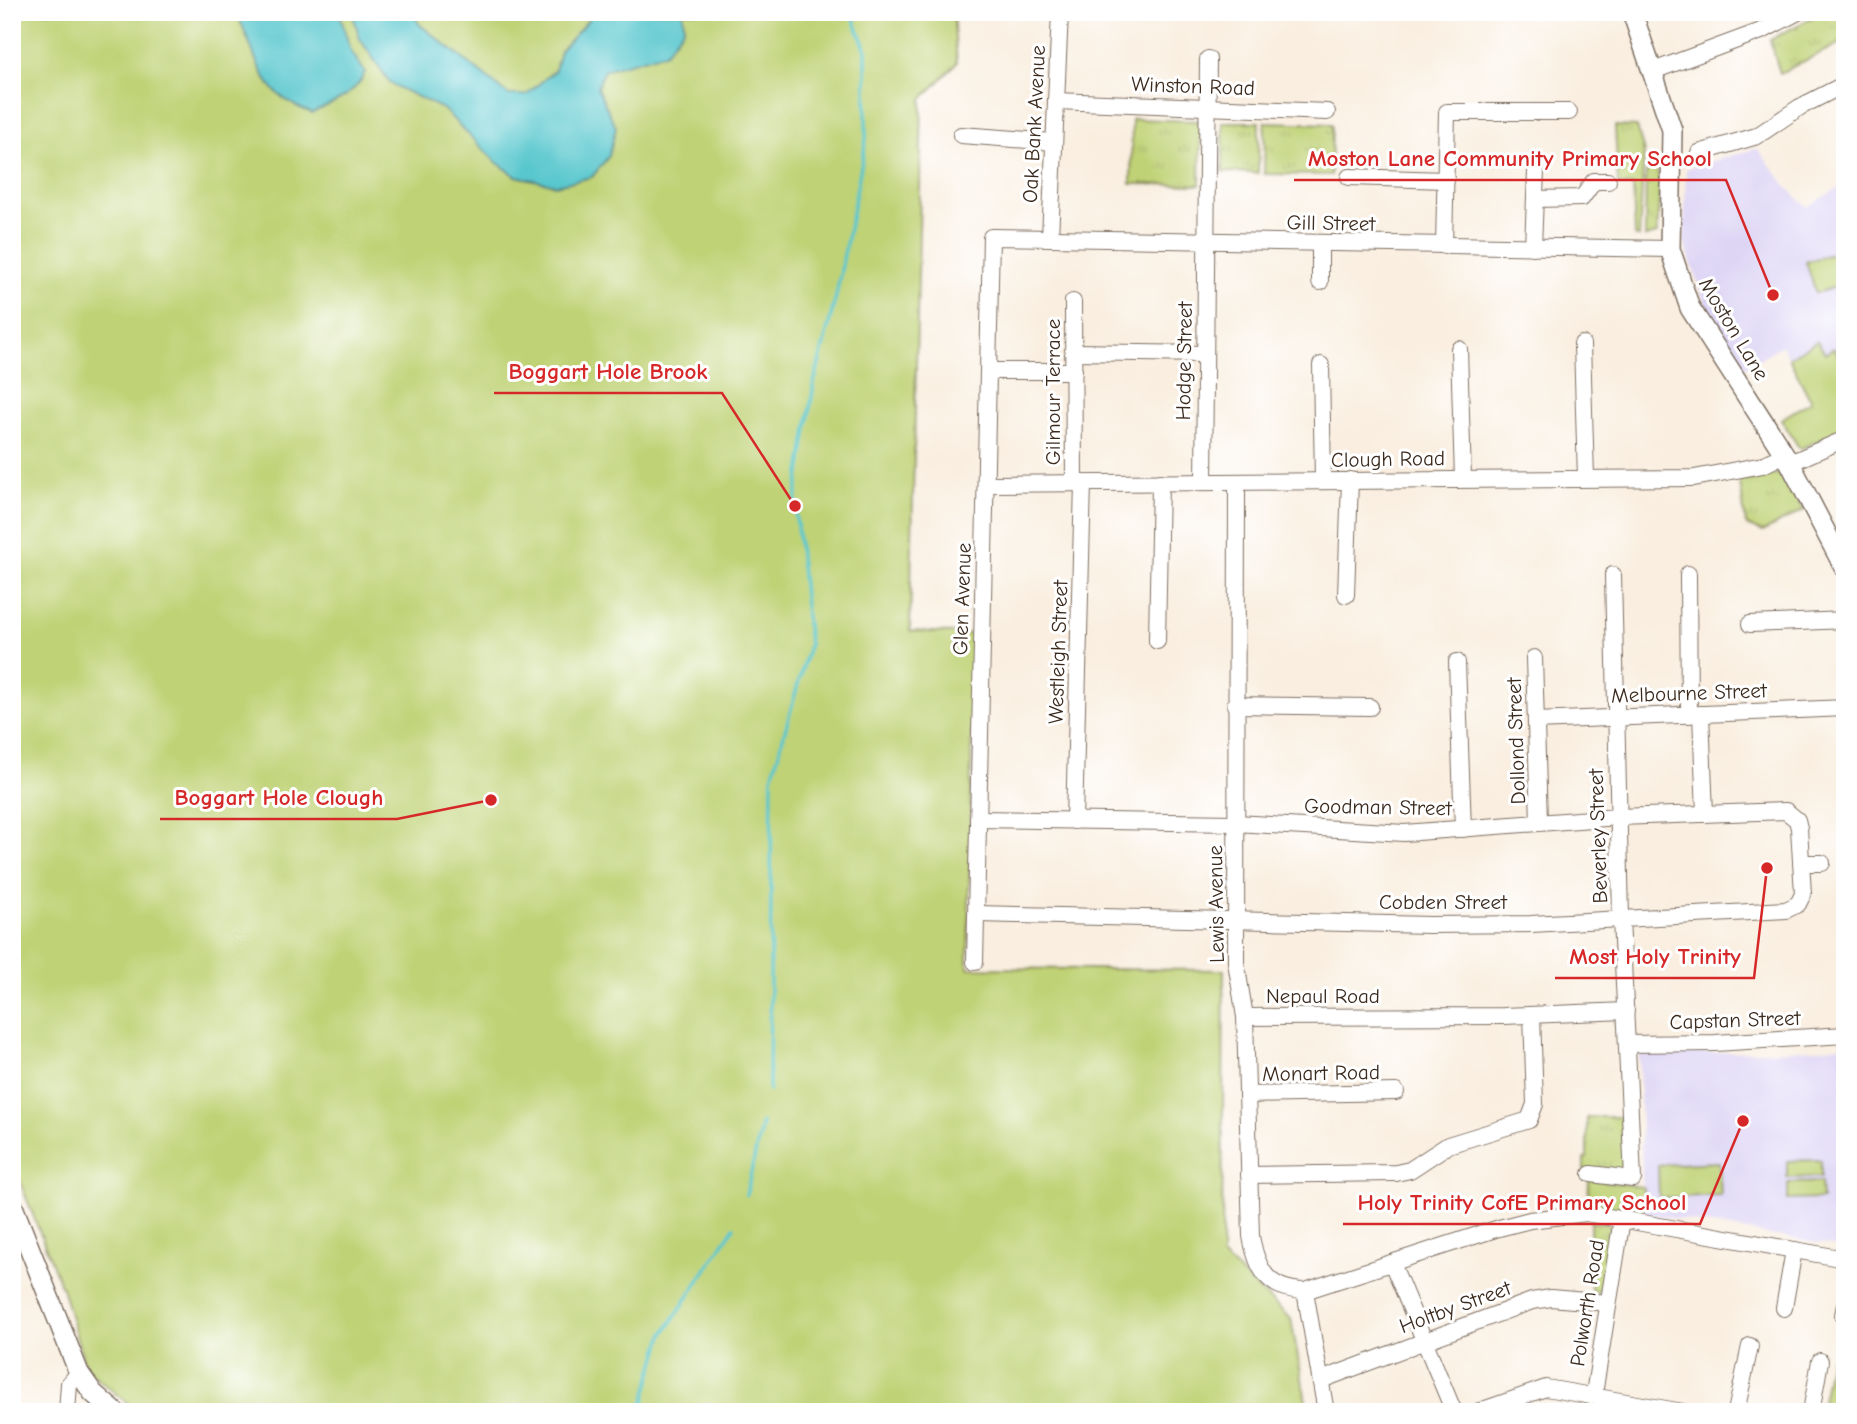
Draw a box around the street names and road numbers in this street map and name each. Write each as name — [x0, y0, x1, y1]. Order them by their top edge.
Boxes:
street label: Oak Bank Avenue — [1018, 44, 1050, 204]
street label: Winston Road — [1131, 72, 1255, 100]
street label: Gill Street — [1286, 210, 1376, 236]
street label: Moston Lane — [1694, 273, 1774, 385]
street label: Hodge Street — [1171, 300, 1197, 421]
street label: Gilmour Terrace — [1041, 319, 1065, 465]
street label: Clough Road — [1331, 446, 1445, 472]
street label: Glen Avenue — [948, 542, 976, 656]
street label: Westleigh Street — [1043, 579, 1073, 724]
street label: Dollond Street — [1502, 676, 1530, 805]
street label: Melbourne Street — [1611, 678, 1768, 708]
street label: Beverley Street — [1584, 767, 1612, 904]
street label: Goodman Street — [1304, 794, 1453, 820]
street label: Lewis Avenue — [1203, 845, 1229, 963]
street label: Cobden Street — [1379, 890, 1508, 914]
street label: Nepaul Road — [1266, 984, 1380, 1008]
street label: Capstan Street — [1669, 1006, 1802, 1034]
street label: Monart Road — [1262, 1060, 1380, 1086]
street label: Polworth Road — [1565, 1238, 1609, 1368]
street label: Holtby Street — [1396, 1275, 1515, 1338]

